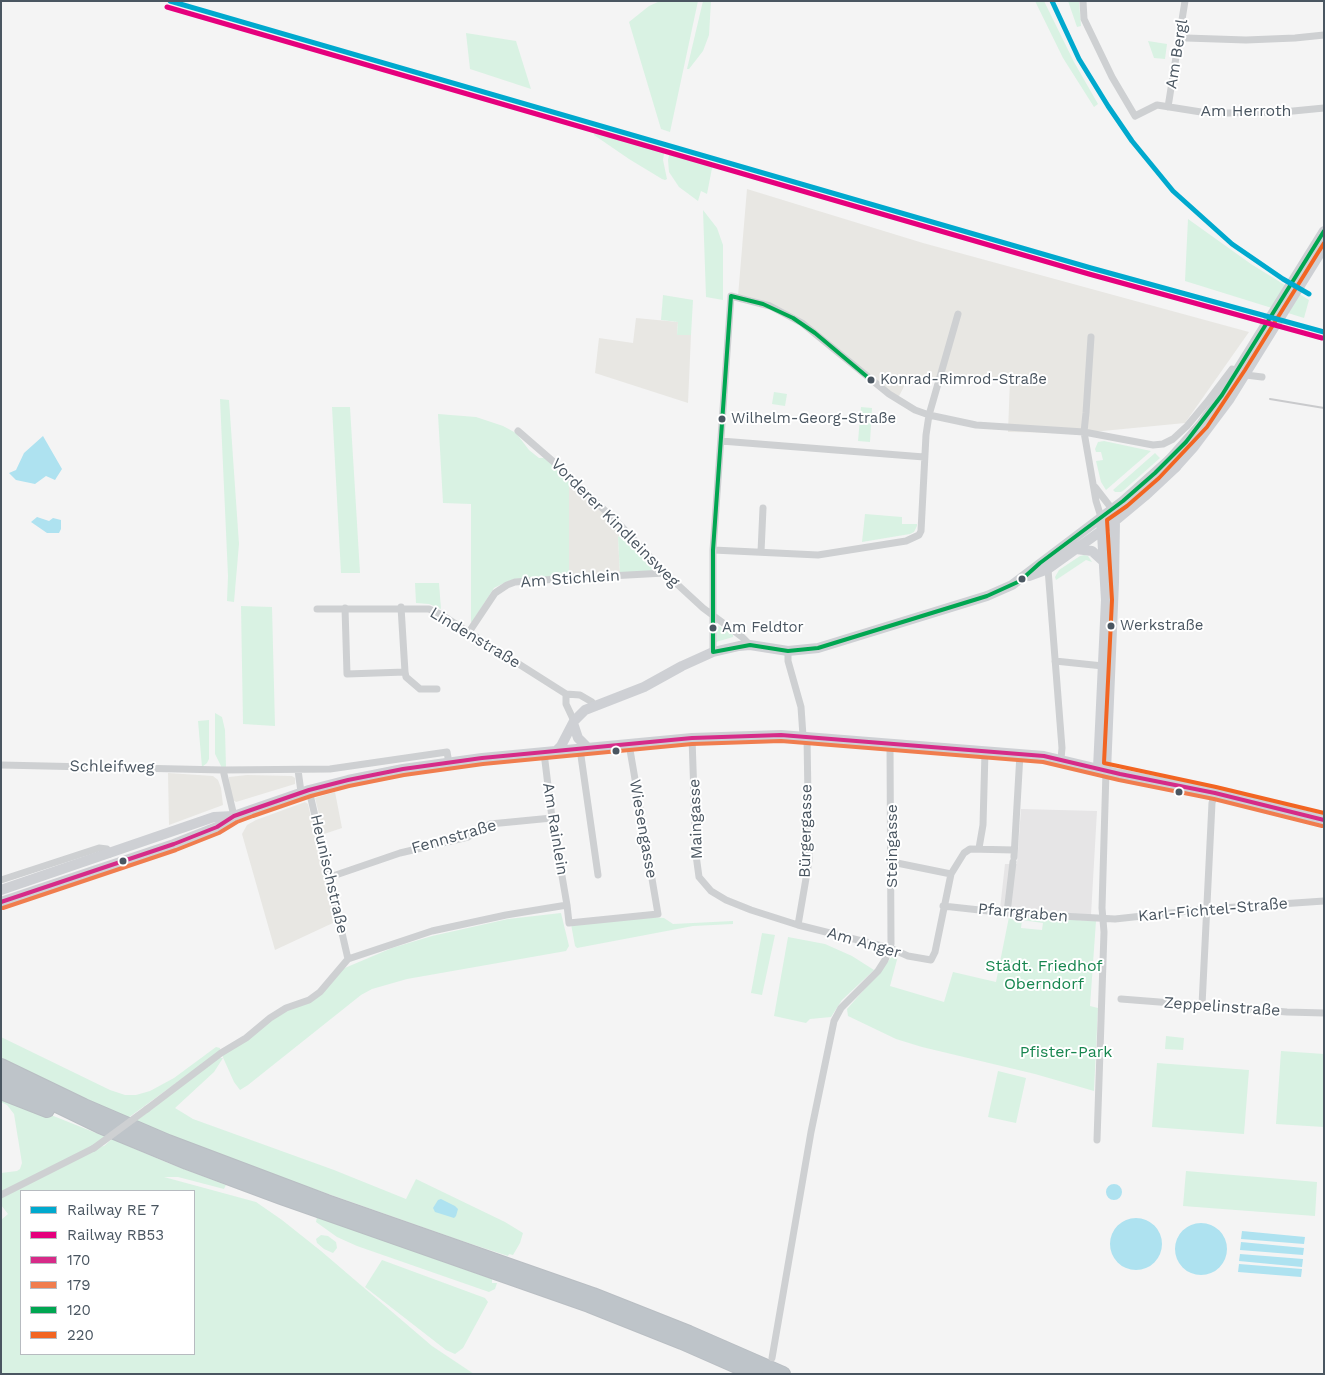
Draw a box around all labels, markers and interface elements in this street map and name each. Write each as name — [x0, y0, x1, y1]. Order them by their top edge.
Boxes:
street label: Am Bergl — [1162, 18, 1192, 90]
street label: Am Herroth — [1201, 101, 1291, 121]
place label: Konrad-Rimrod-Straße — [880, 371, 1047, 389]
marker: Konrad-Rimrod-Straße — [866, 375, 876, 385]
place label: Wilhelm-Georg-Straße — [731, 410, 896, 428]
marker: Wilhelm-Georg-Straße — [717, 414, 727, 424]
street label: Vorderer Kindleinsweg — [547, 455, 683, 591]
street label: Am Stichlein — [520, 566, 620, 592]
unlabelled marker — [1017, 574, 1027, 584]
street label: Lindenstraße — [426, 603, 524, 673]
place label: Werkstraße — [1120, 617, 1204, 635]
place label: Am Feldtor — [722, 619, 804, 637]
marker: Werkstraße — [1106, 621, 1116, 631]
marker: Am Feldtor — [708, 623, 718, 633]
unlabelled marker — [611, 746, 621, 756]
street label: Schleifweg — [70, 757, 154, 777]
street label: Wiesengasse — [625, 778, 661, 880]
street label: Maingasse — [685, 778, 707, 860]
street label: Am Rainlein — [538, 781, 572, 877]
street label: Bürgergasse — [796, 784, 816, 878]
unlabelled marker — [1174, 787, 1184, 797]
street label: Steingasse — [882, 804, 902, 888]
street label: Heunischstraße — [306, 813, 352, 935]
street label: Fennstraße — [409, 816, 499, 858]
unlabelled marker — [118, 856, 128, 866]
street label: Karl-Fichtel-Straße — [1137, 894, 1289, 926]
street label: Pfarrgraben — [977, 900, 1069, 926]
street label: Am Anger — [825, 923, 903, 963]
park label: Städt. Friedhof Oberndorf — [985, 956, 1103, 994]
street label: Zeppelinstraße — [1163, 993, 1281, 1021]
park label: Pfister-Park — [1020, 1042, 1112, 1062]
legend — [20, 1190, 195, 1355]
text: Railway RE 7 — [67, 1201, 159, 1219]
text: Railway RB53 — [67, 1226, 164, 1244]
text: 170 — [67, 1251, 90, 1269]
text: 179 — [67, 1276, 91, 1294]
text: 120 — [67, 1301, 91, 1319]
text: 220 — [67, 1326, 94, 1344]

